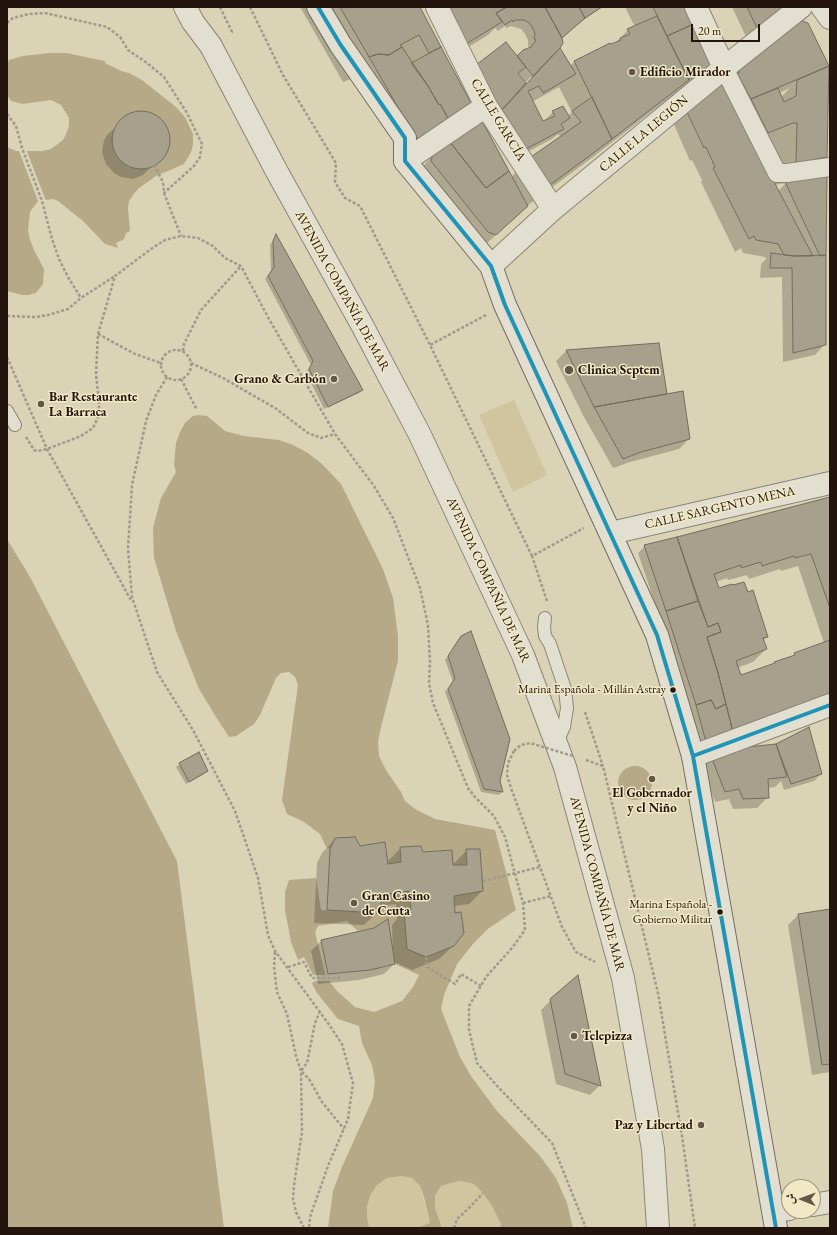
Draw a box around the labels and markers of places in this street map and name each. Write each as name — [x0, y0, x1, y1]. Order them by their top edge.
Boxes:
place label: Edificio Mirador — [640, 64, 731, 80]
marker: Edificio Mirador — [627, 67, 637, 77]
place label: Clinica Septem — [578, 362, 660, 378]
marker: Clinica Septem — [563, 364, 575, 376]
place label: Grano & Carbón — [234, 371, 326, 387]
marker: Grano & Carbón — [329, 374, 339, 384]
place label: Bar Restaurante La Barraca — [49, 389, 138, 420]
marker: Bar Restaurante La Barraca — [36, 399, 46, 409]
place label: Marina Española - Millán Astray — [518, 683, 666, 697]
marker: Marina Española - Millán Astray — [668, 685, 678, 695]
marker: El Gobernador y el Niño — [647, 774, 657, 784]
place label: El Gobernador y el Niño — [612, 785, 692, 816]
place label: Gran Casino de Ceuta — [362, 888, 430, 919]
marker: Gran Casino de Ceuta — [349, 898, 359, 908]
place label: Marina Española - Gobierno Militar — [629, 898, 712, 926]
marker: Marina Española - Gobierno Militar — [715, 907, 725, 917]
place label: Telepizza — [582, 1028, 632, 1044]
marker: Telepizza — [569, 1031, 579, 1041]
place label: Paz y Libertad — [615, 1117, 693, 1133]
marker: Paz y Libertad — [696, 1120, 706, 1130]

